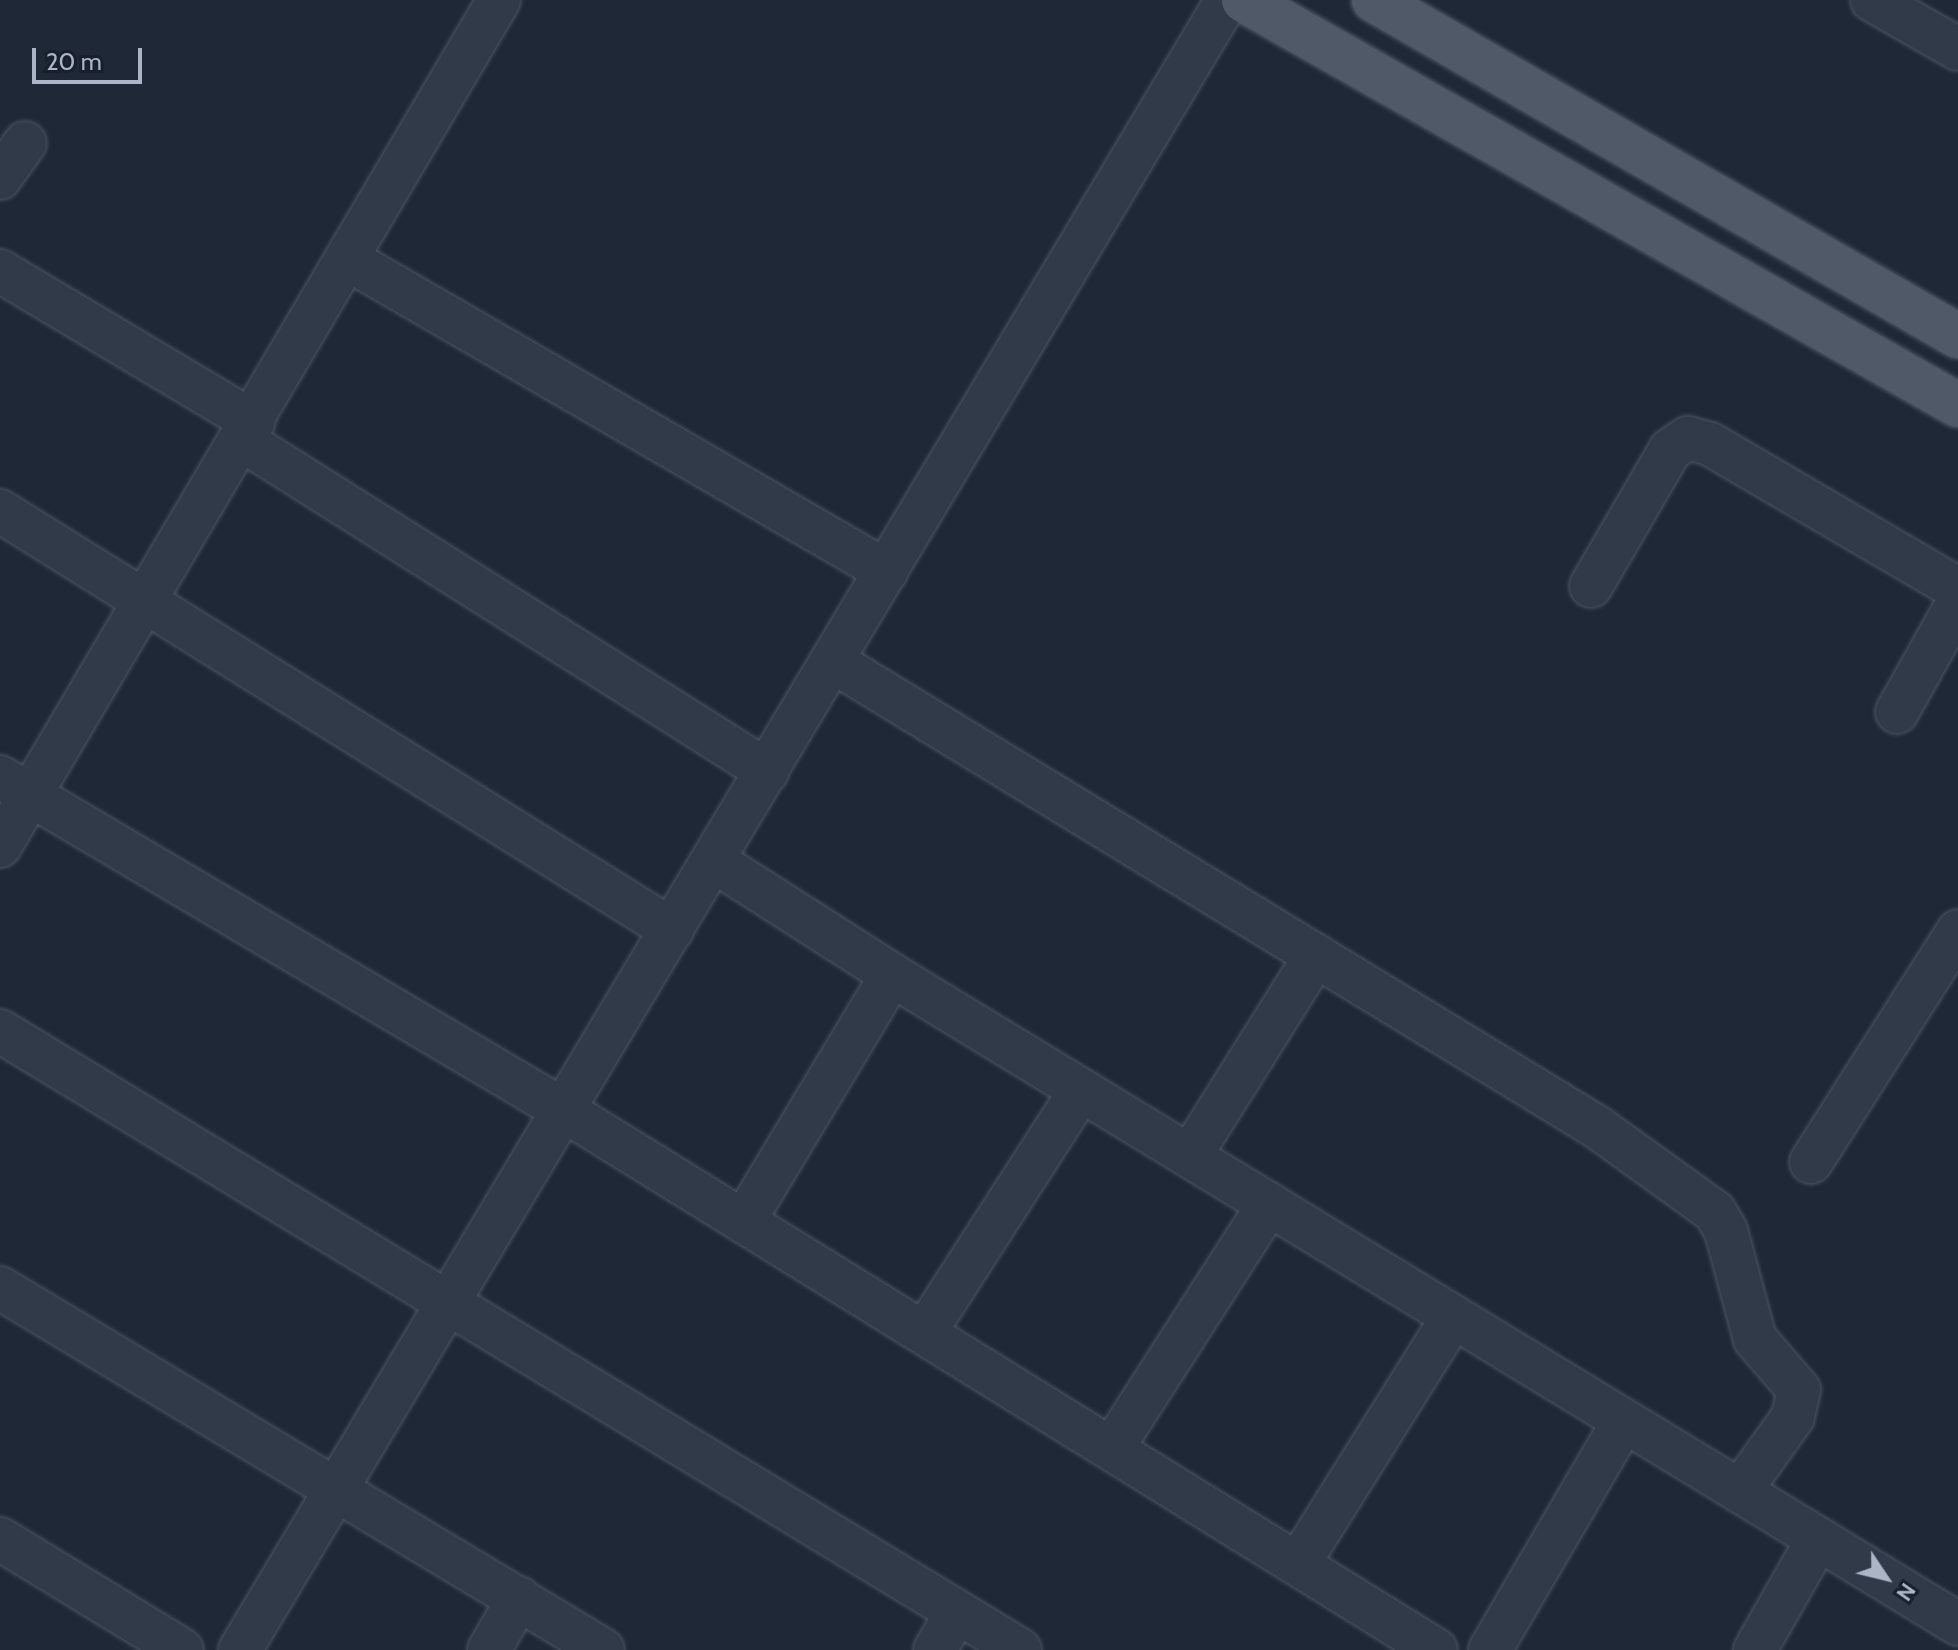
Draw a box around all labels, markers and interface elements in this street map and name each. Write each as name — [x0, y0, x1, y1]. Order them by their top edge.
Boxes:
scale bar — [36, 32, 146, 82]
text: 20 m — [46, 47, 102, 76]
north arrow — [1846, 1538, 1926, 1618]
text: N — [1891, 1578, 1922, 1606]

